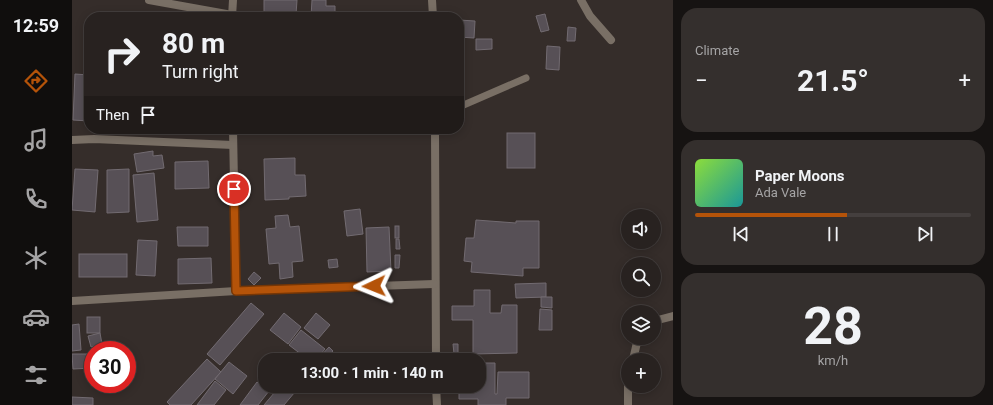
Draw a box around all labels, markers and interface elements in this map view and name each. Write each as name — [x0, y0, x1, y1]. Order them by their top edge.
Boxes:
text: 12:59 — [13, 15, 59, 36]
text: 80 m — [162, 27, 225, 60]
icon: right — [96, 28, 148, 80]
text: Climate — [695, 43, 739, 58]
text: Turn right — [162, 61, 239, 82]
text: 21.5° — [797, 63, 869, 98]
icon: directions — [22, 67, 50, 95]
text: − — [695, 68, 708, 93]
text: + — [959, 68, 971, 93]
icon: arrive — [137, 104, 159, 126]
text: Then — [96, 106, 129, 124]
icon: music — [22, 126, 50, 154]
text: Paper Moons — [755, 167, 845, 185]
pin — [217, 172, 251, 206]
icon: arrive — [223, 178, 245, 200]
icon: phone — [22, 185, 50, 213]
text: Ada Vale — [755, 185, 806, 200]
map controls — [621, 209, 661, 393]
button: sound — [621, 209, 661, 249]
icon: previous — [730, 223, 752, 245]
icon: pause — [822, 223, 844, 245]
icon: next — [914, 223, 936, 245]
icon: climate — [22, 244, 50, 272]
button: search — [621, 257, 661, 297]
position arrow — [353, 265, 395, 307]
text: 28 — [803, 296, 863, 357]
icon: car — [22, 303, 50, 331]
button: layers — [621, 305, 661, 345]
speed limit sign: 30 — [84, 341, 136, 393]
button: + — [621, 353, 661, 393]
text: km/h — [818, 353, 848, 368]
icon: filters — [22, 361, 50, 389]
text: 13:00 · 1 min · 140 m — [301, 364, 443, 382]

